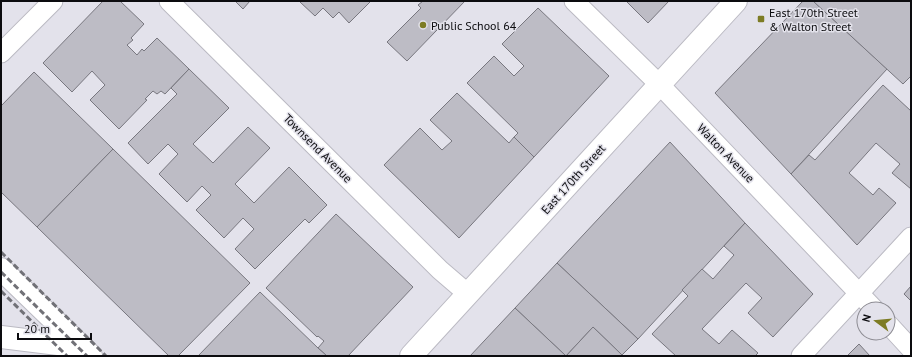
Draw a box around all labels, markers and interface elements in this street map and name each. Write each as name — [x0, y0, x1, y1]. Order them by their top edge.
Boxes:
place label: East 170th Street & Walton Street — [769, 5, 858, 34]
marker: East 170th Street & Walton Street — [756, 14, 766, 24]
place label: Public School 64 — [431, 18, 517, 33]
marker: Public School 64 — [418, 20, 428, 30]
street label: Townsend Avenue — [280, 110, 356, 186]
street label: Walton Avenue — [694, 120, 758, 186]
street label: East 170th Street — [538, 141, 608, 217]
north arrow — [856, 301, 896, 341]
text: N — [859, 313, 874, 324]
scale bar — [18, 315, 91, 341]
text: 20 m — [24, 321, 50, 336]

